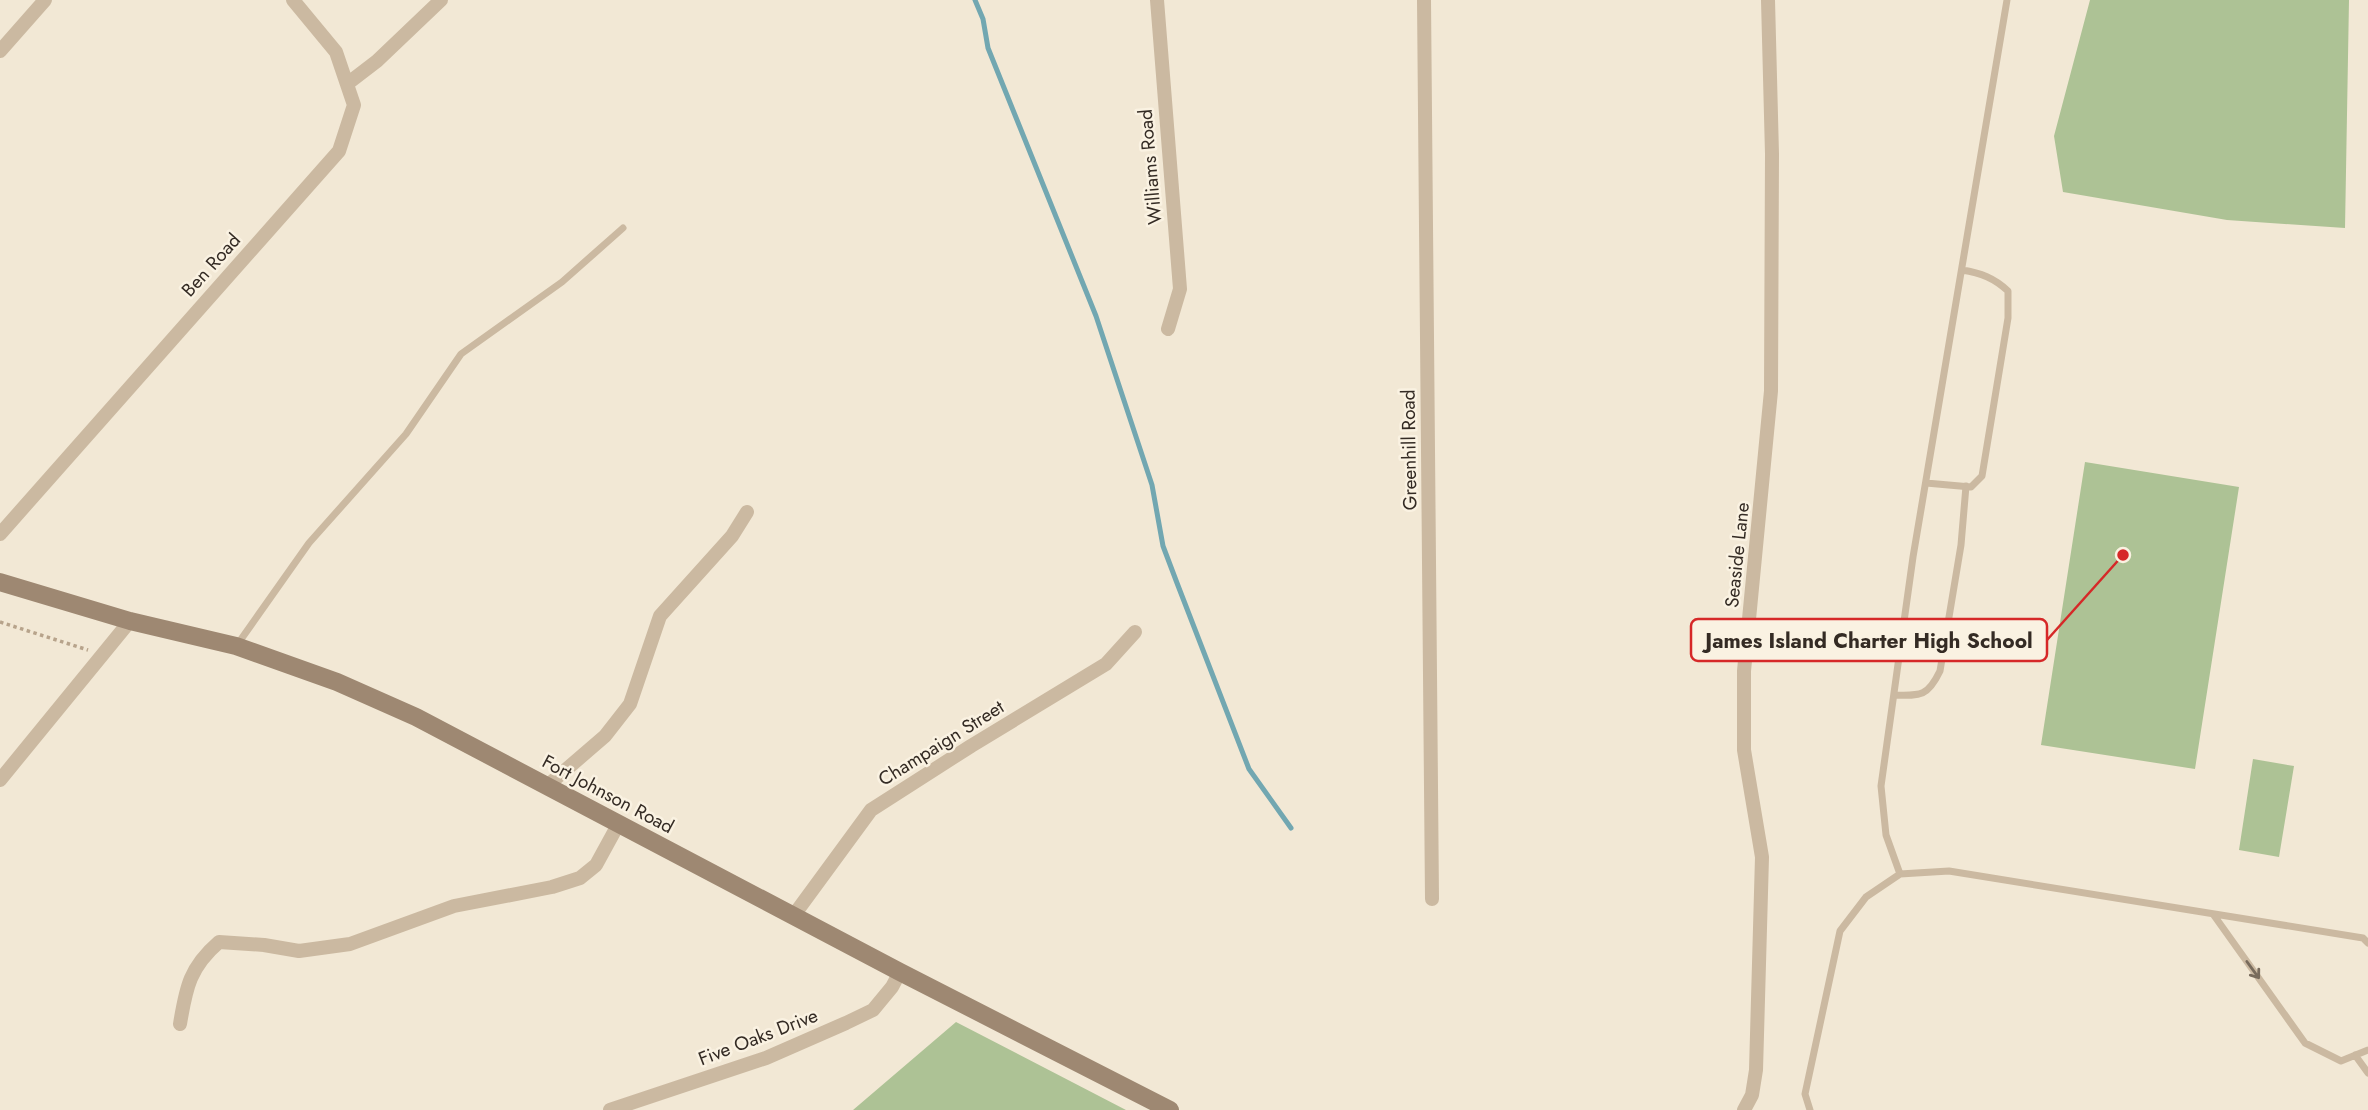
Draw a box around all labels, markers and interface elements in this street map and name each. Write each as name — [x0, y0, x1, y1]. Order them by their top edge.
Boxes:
street label: Williams Road — [1132, 108, 1168, 226]
street label: Ben Road — [175, 227, 247, 303]
street label: Greenhill Road — [1394, 389, 1424, 511]
street label: Seaside Lane — [1718, 501, 1756, 609]
callout: James Island Charter High School — [1691, 619, 2047, 661]
text: James Island Charter High School — [1701, 626, 2033, 656]
street label: Champaign Street — [873, 693, 1009, 793]
street label: Fort Johnson Road — [537, 748, 679, 840]
one-way arrow — [2245, 960, 2260, 978]
street label: Five Oaks Drive — [694, 1002, 822, 1072]

